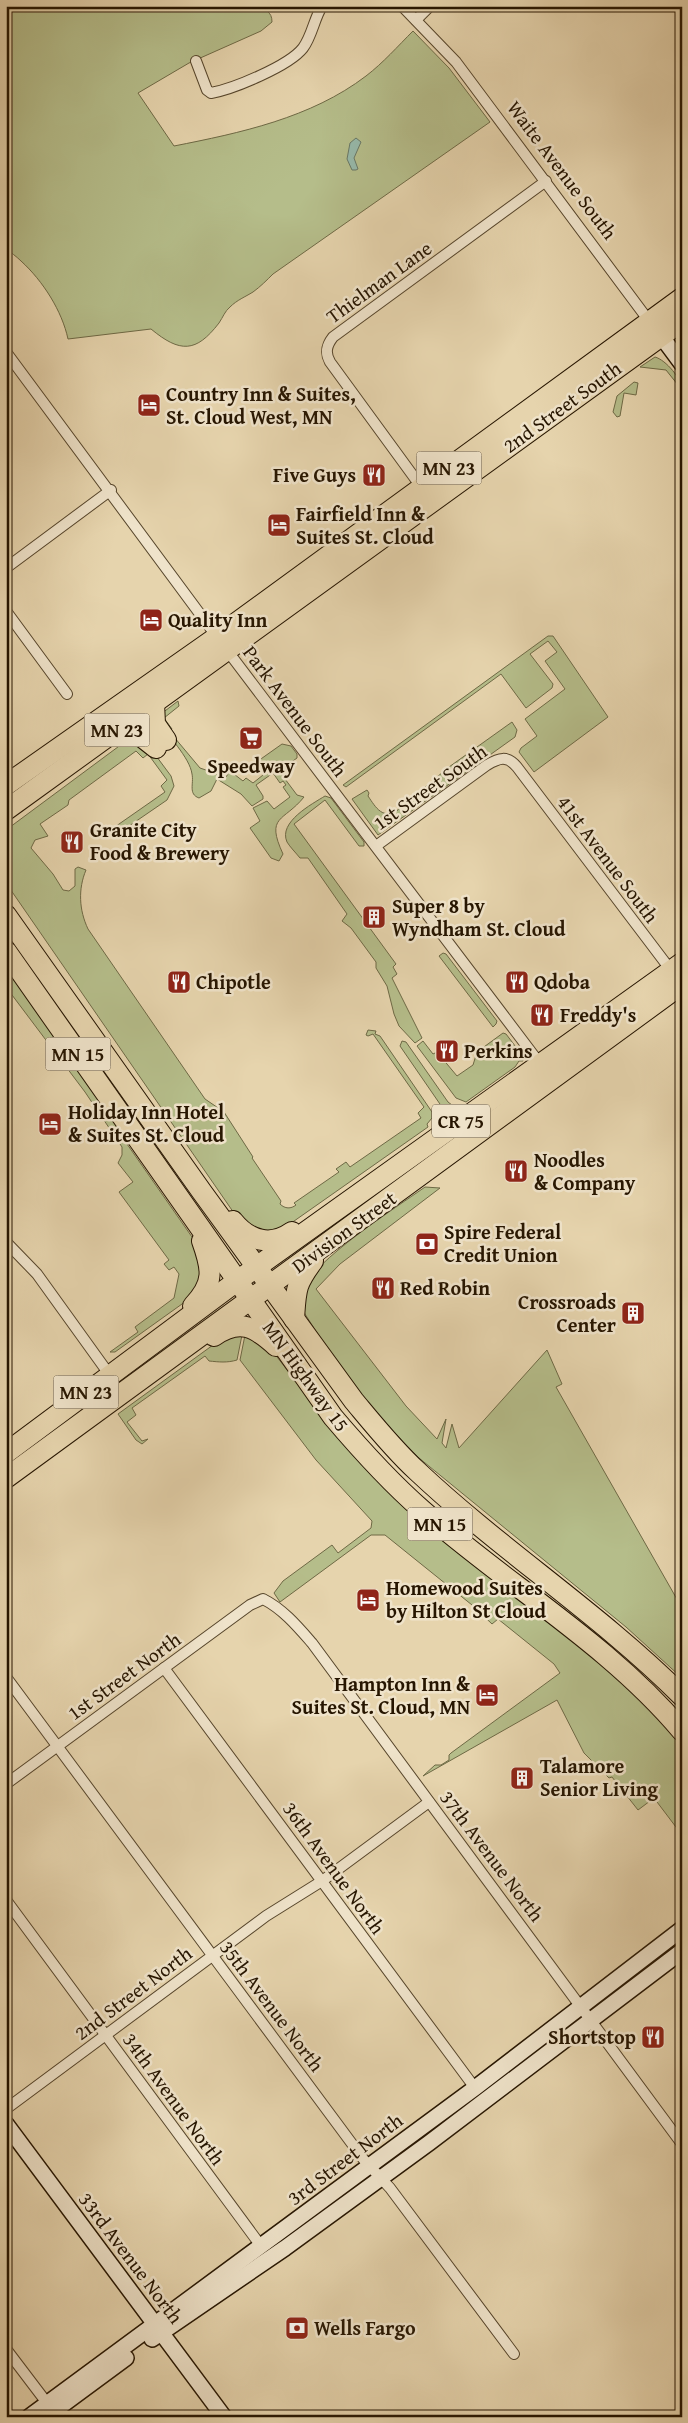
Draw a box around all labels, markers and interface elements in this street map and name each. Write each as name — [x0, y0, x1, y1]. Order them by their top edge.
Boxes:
street label: Waite Avenue South — [501, 94, 624, 245]
street label: Thielman Lane — [320, 233, 438, 330]
street label: 2nd Street South — [497, 354, 627, 459]
place label: Country Inn & Suites, St. Cloud West, MN — [166, 379, 356, 431]
hotel icon: Country Inn & Suites, St. Cloud West, MN — [136, 392, 162, 418]
road number: MN 23 — [416, 452, 482, 484]
place label: Five Guys — [273, 460, 356, 489]
restaurant icon: Five Guys — [361, 462, 387, 488]
place label: Fairfield Inn & Suites St. Cloud — [296, 499, 434, 551]
hotel icon: Fairfield Inn & Suites St. Cloud — [266, 512, 292, 538]
place label: Quality Inn — [168, 605, 268, 634]
hotel icon: Quality Inn — [138, 607, 164, 633]
street label: Park Avenue South — [236, 639, 355, 782]
road number: MN 23 — [84, 714, 150, 746]
supermarket icon: Speedway — [238, 725, 264, 751]
street label: 1st Street South — [367, 737, 493, 837]
place label: Speedway — [207, 751, 296, 780]
street label: 41st Avenue South — [551, 789, 666, 929]
place label: Granite City Food & Brewery — [90, 815, 230, 867]
restaurant icon: Granite City Food & Brewery — [59, 829, 85, 855]
place label: Super 8 by Wyndham St. Cloud — [392, 891, 566, 943]
building icon: Super 8 by Wyndham St. Cloud — [361, 904, 387, 930]
place label: Chipotle — [196, 967, 271, 996]
place label: Qdoba — [534, 967, 591, 996]
restaurant icon: Chipotle — [166, 969, 192, 995]
restaurant icon: Qdoba — [504, 969, 530, 995]
place label: Freddy's — [560, 1000, 636, 1029]
restaurant icon: Freddy's — [529, 1002, 555, 1028]
place label: Perkins — [464, 1036, 533, 1065]
road number: MN 15 — [46, 1038, 110, 1070]
restaurant icon: Perkins — [434, 1038, 460, 1064]
place label: Holiday Inn Hotel & Suites St. Cloud — [68, 1097, 225, 1149]
road number: CR 75 — [432, 1104, 490, 1138]
hotel icon: Holiday Inn Hotel & Suites St. Cloud — [37, 1111, 63, 1137]
place label: Noodles & Company — [534, 1145, 636, 1197]
restaurant icon: Noodles & Company — [503, 1158, 529, 1184]
street label: Division Street — [285, 1184, 402, 1280]
place label: Spire Federal Credit Union — [444, 1217, 561, 1269]
bank icon: Spire Federal Credit Union — [414, 1231, 440, 1257]
place label: Red Robin — [400, 1273, 490, 1302]
restaurant icon: Red Robin — [370, 1275, 396, 1301]
place label: Crossroads Center — [518, 1287, 616, 1339]
building icon: Crossroads Center — [620, 1300, 646, 1326]
street label: MN Highway 15 — [256, 1314, 357, 1437]
road number: MN 23 — [54, 1375, 118, 1408]
road number: MN 15 — [408, 1508, 472, 1540]
place label: Homewood Suites by Hilton St Cloud — [386, 1573, 546, 1625]
hotel icon: Homewood Suites by Hilton St Cloud — [355, 1587, 381, 1613]
street label: 1st Street North — [61, 1625, 186, 1727]
place label: Hampton Inn & Suites St. Cloud, MN — [292, 1669, 471, 1721]
hotel icon: Hampton Inn & Suites St. Cloud, MN — [474, 1682, 500, 1708]
place label: Talamore Senior Living — [540, 1751, 658, 1803]
building icon: Talamore Senior Living — [509, 1765, 535, 1791]
street label: 37th Avenue North — [433, 1784, 551, 1927]
street label: 36th Avenue North — [276, 1795, 392, 1940]
street label: 35th Avenue North — [213, 1934, 331, 2077]
street label: 2nd Street North — [68, 1939, 198, 2047]
place label: Shortstop — [548, 2022, 636, 2051]
restaurant icon: Shortstop — [640, 2024, 666, 2050]
street label: 34th Avenue North — [116, 2026, 232, 2171]
street label: 3rd Street North — [281, 2106, 408, 2212]
street label: 33rd Avenue North — [72, 2186, 191, 2330]
place label: Wells Fargo — [314, 2313, 416, 2342]
bank icon: Wells Fargo — [284, 2315, 310, 2341]

